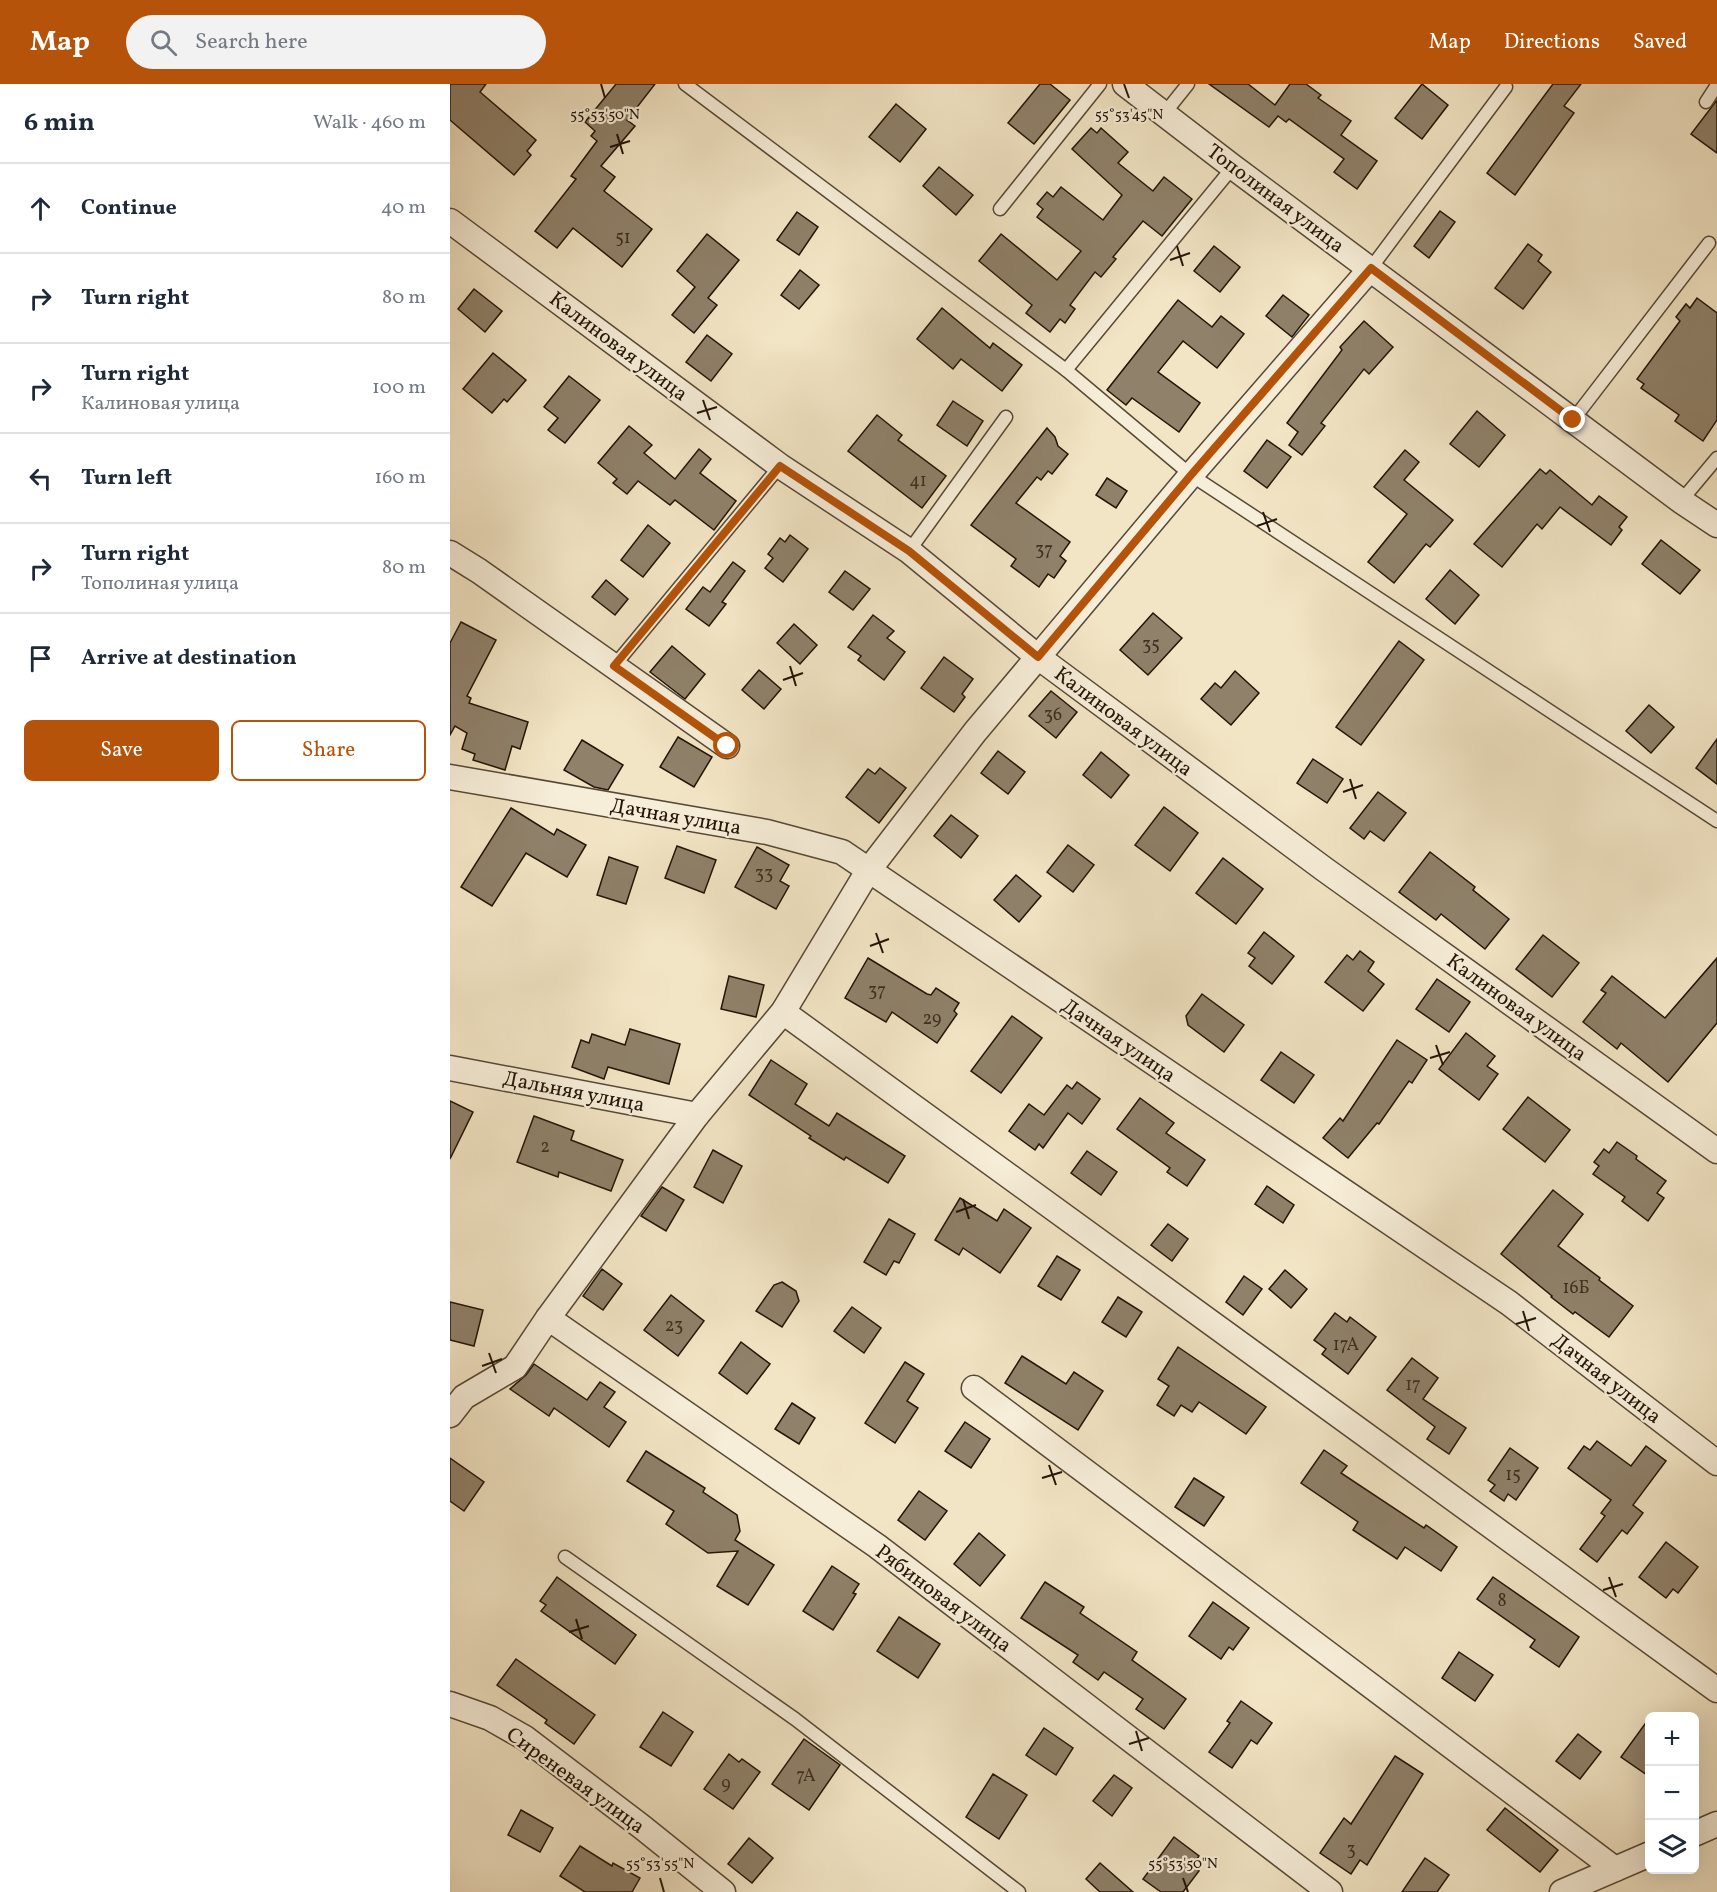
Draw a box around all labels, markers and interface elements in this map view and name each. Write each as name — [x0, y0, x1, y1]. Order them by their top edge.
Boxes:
search box — [126, 15, 546, 69]
text: Map — [30, 23, 90, 62]
icon: search — [147, 26, 180, 59]
text: Search here — [195, 27, 308, 58]
text: Map — [1429, 28, 1471, 57]
text: Directions — [1504, 28, 1600, 57]
text: Saved — [1633, 28, 1687, 57]
text: 6 min — [24, 105, 95, 141]
text: 55°53'50"N — [570, 105, 640, 126]
text: 55°53'45"N — [1095, 105, 1163, 126]
text: Walk · 460 m — [313, 109, 426, 137]
street label: Тополиная улица — [1200, 138, 1350, 261]
icon: ahead — [24, 192, 57, 225]
text: Continue — [81, 193, 177, 224]
text: 40 m — [381, 194, 426, 222]
house number: 51 — [615, 226, 631, 251]
icon: right — [24, 282, 57, 315]
text: Turn right — [81, 283, 189, 314]
text: 80 m — [382, 284, 426, 312]
street label: Калиновая улица — [543, 285, 694, 409]
text: Turn right — [81, 359, 189, 390]
icon: right — [24, 372, 57, 405]
text: 100 m — [372, 374, 426, 402]
text: Калиновая улица — [81, 390, 240, 418]
route end — [1559, 406, 1585, 432]
icon: left — [24, 462, 57, 495]
text: Turn left — [81, 463, 172, 494]
text: 160 m — [374, 464, 426, 492]
house number: 41 — [909, 469, 927, 494]
house number: 37 — [1035, 538, 1053, 563]
text: Turn right — [81, 539, 189, 570]
icon: right — [24, 552, 57, 585]
text: 80 m — [382, 554, 426, 582]
text: Тополиная улица — [81, 570, 239, 598]
house number: 35 — [1142, 633, 1160, 658]
icon: arrive — [24, 642, 57, 675]
text: Arrive at destination — [81, 643, 297, 674]
street label: Калиновая улица — [1048, 660, 1199, 784]
house number: 36 — [1044, 703, 1062, 728]
button: Save — [24, 720, 219, 781]
button: Share — [231, 720, 426, 781]
route start — [713, 732, 739, 758]
street label: Дачная улица — [608, 792, 743, 843]
house number: 33 — [755, 862, 773, 887]
street label: Калиновая улица — [1440, 947, 1592, 1069]
house number: 37 — [868, 979, 886, 1004]
street label: Дачная улица — [1055, 992, 1181, 1090]
house number: 29 — [923, 1007, 941, 1032]
street label: Дальняя улица — [500, 1064, 647, 1120]
house number: 2 — [540, 1135, 550, 1160]
house number: 16Б — [1562, 1276, 1590, 1301]
house number: 23 — [665, 1314, 683, 1339]
street label: Дачная улица — [1545, 1327, 1667, 1431]
house number: 17А — [1333, 1333, 1360, 1358]
house number: 17 — [1405, 1373, 1421, 1398]
house number: 15 — [1505, 1463, 1521, 1488]
street label: Рябиновая улица — [869, 1538, 1017, 1660]
house number: 8 — [1497, 1589, 1507, 1614]
map controls — [1645, 1712, 1699, 1874]
button: + — [1645, 1712, 1699, 1766]
street label: Сиреневая улица — [500, 1721, 651, 1842]
house number: 7А — [796, 1764, 816, 1789]
button: − — [1645, 1766, 1699, 1820]
house number: 9 — [721, 1772, 731, 1797]
button: layers — [1645, 1820, 1699, 1874]
house number: 3 — [1346, 1838, 1356, 1863]
text: 55°53'55"N — [626, 1854, 694, 1875]
text: 55°53'50"N — [1148, 1854, 1218, 1875]

